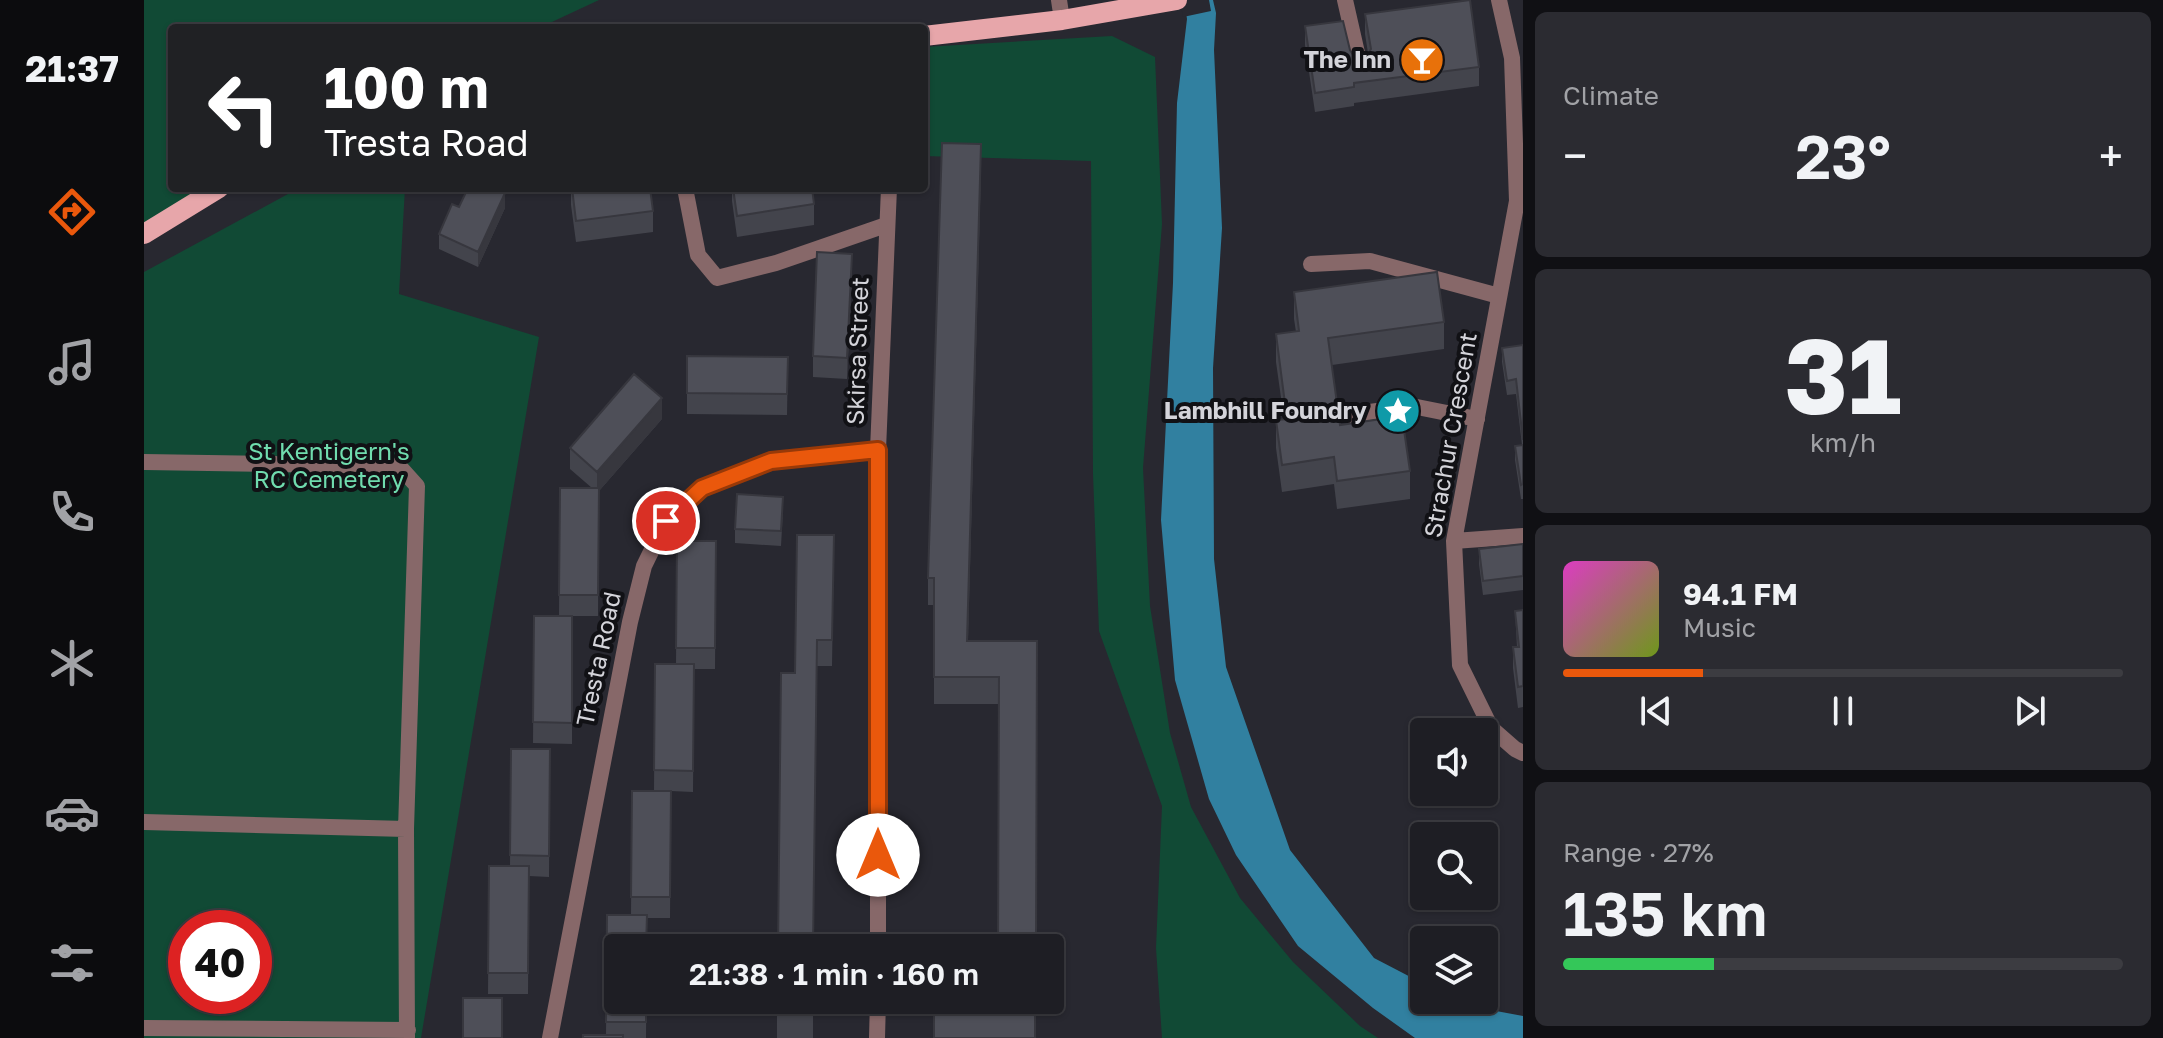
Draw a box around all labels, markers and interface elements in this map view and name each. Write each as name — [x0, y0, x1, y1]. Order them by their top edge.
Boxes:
bar icon: The Inn — [1398, 36, 1446, 84]
place label: The Inn — [1304, 44, 1391, 73]
text: 21:37 — [25, 47, 119, 90]
text: 100 m — [324, 53, 489, 120]
icon: left — [192, 56, 296, 160]
text: Climate — [1563, 80, 1659, 111]
text: 23° — [1795, 120, 1891, 192]
text: Tresta Road — [324, 121, 529, 164]
text: − — [1563, 129, 1587, 182]
text: + — [2099, 129, 2123, 182]
icon: directions — [44, 184, 100, 240]
street label: Skirsa Street — [839, 276, 874, 425]
text: 31 — [1784, 312, 1902, 437]
street label: Strachur Crescent — [1417, 330, 1482, 540]
icon: music — [44, 334, 100, 390]
place icon: Lambhill Foundry — [1374, 387, 1422, 435]
place label: Lambhill Foundry — [1164, 395, 1368, 424]
text: km/h — [1810, 427, 1876, 458]
park label: St Kentigern's RC Cemetery — [248, 436, 410, 493]
icon: phone — [44, 484, 100, 540]
pin — [632, 487, 700, 555]
icon: arrive — [644, 499, 688, 543]
text: 94.1 FM — [1683, 576, 1798, 612]
street label: Tresta Road — [569, 589, 626, 728]
text: Music — [1683, 612, 1756, 643]
icon: climate — [44, 635, 100, 691]
icon: previous — [1634, 689, 1678, 733]
icon: pause — [1821, 689, 1865, 733]
icon: next — [2008, 689, 2052, 733]
map controls — [1410, 718, 1498, 1014]
button: sound — [1410, 718, 1498, 806]
icon: car — [44, 785, 100, 841]
position arrow — [836, 813, 920, 897]
button: search — [1410, 822, 1498, 910]
text: Range · 27% — [1563, 837, 1714, 868]
text: 135 km — [1563, 877, 1767, 949]
speed limit sign: 40 — [168, 910, 272, 1014]
button: layers — [1410, 926, 1498, 1014]
icon: filters — [44, 935, 100, 991]
text: 21:38 · 1 min · 160 m — [689, 956, 979, 992]

